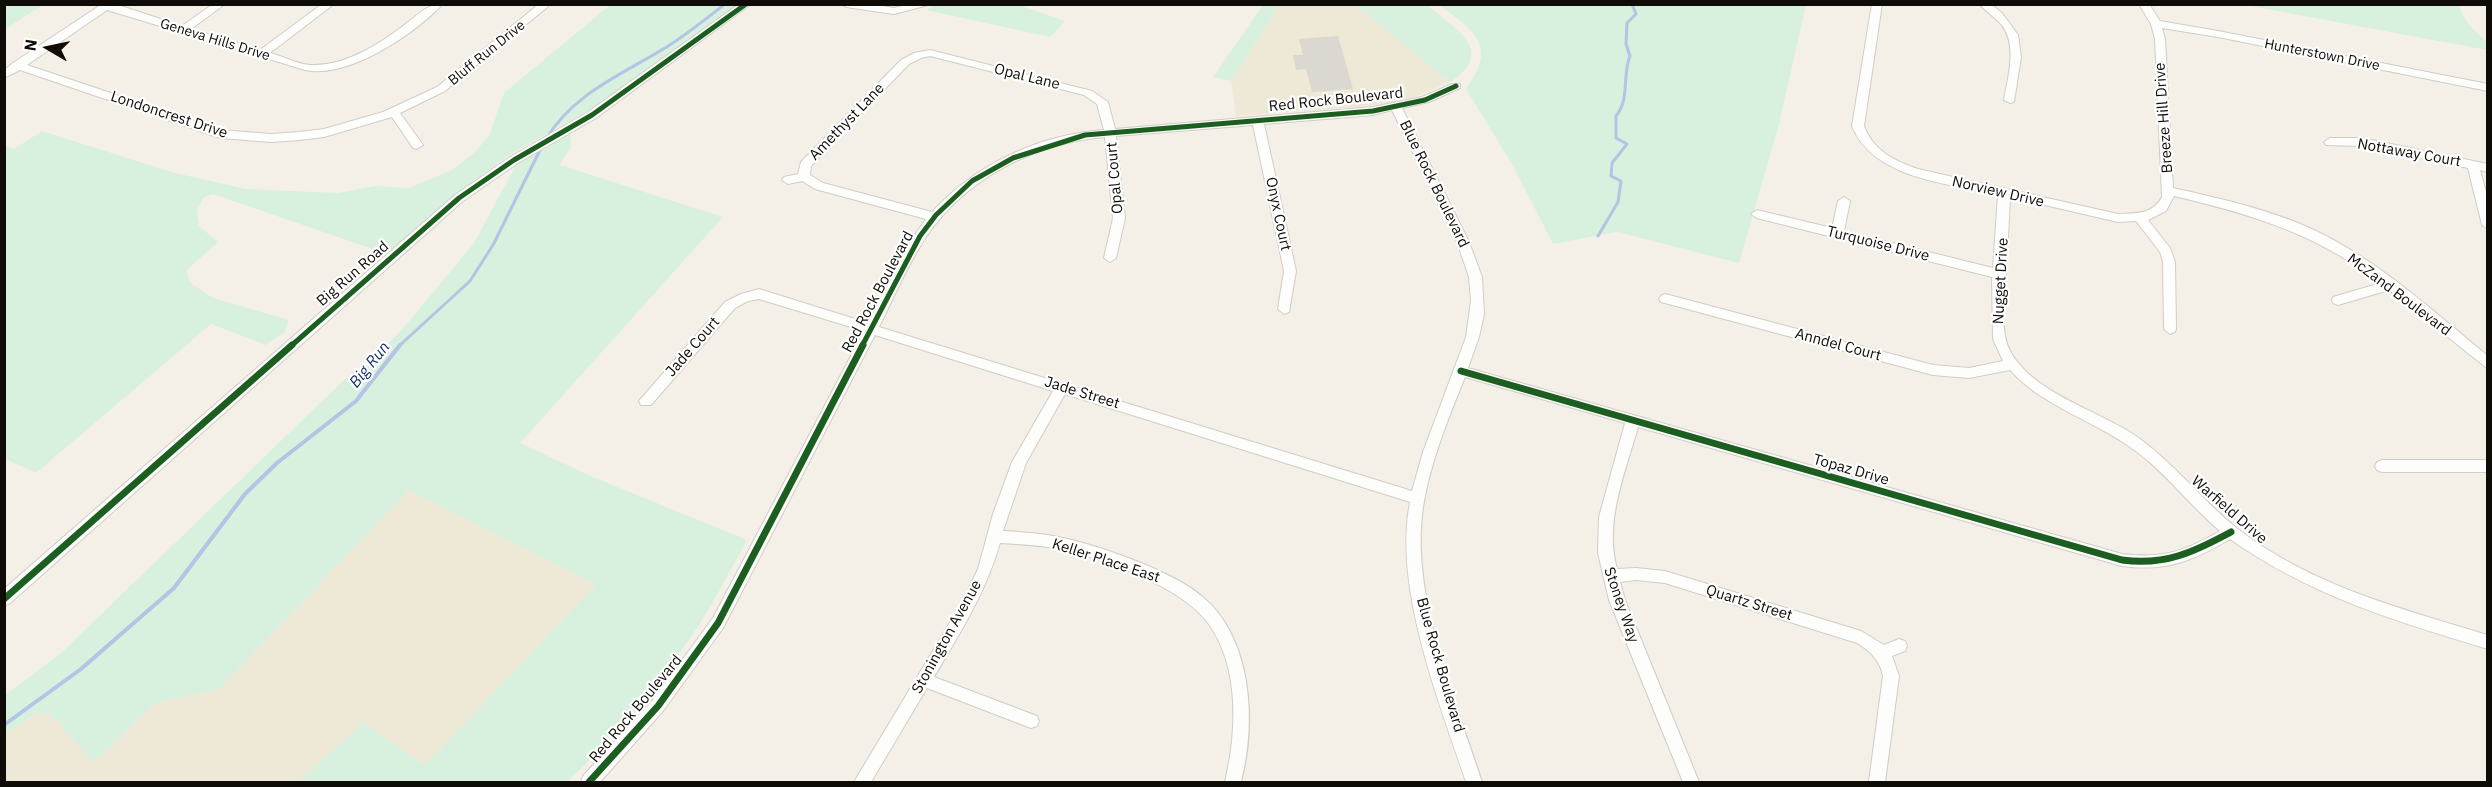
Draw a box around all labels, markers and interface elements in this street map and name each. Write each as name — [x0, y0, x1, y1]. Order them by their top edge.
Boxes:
street label: Geneva Hills Drive — [158, 15, 272, 65]
street label: Bluff Run Drive — [445, 17, 529, 89]
north arrow — [18, 18, 78, 78]
street label: Hunterstown Drive — [2263, 36, 2381, 74]
text: N — [19, 38, 41, 52]
street label: Opal Lane — [992, 60, 1062, 94]
street label: Breeze Hill Drive — [2151, 62, 2177, 174]
street label: Amethyst Lane — [806, 80, 888, 164]
street label: Red Rock Boulevard — [1268, 84, 1404, 116]
street label: Londoncrest Drive — [108, 88, 230, 142]
street label: Blue Rock Boulevard — [1395, 117, 1473, 251]
street label: Nottaway Court — [2356, 135, 2462, 171]
street label: Opal Court — [1103, 141, 1127, 215]
street label: Norview Drive — [1950, 173, 2046, 211]
street label: Onyx Court — [1261, 176, 1295, 252]
street label: Turquoise Drive — [1825, 223, 1931, 265]
street label: Red Rock Boulevard — [838, 228, 918, 356]
street label: Nugget Drive — [1990, 237, 2012, 325]
street label: Big Run Road — [313, 238, 393, 310]
street label: McZand Boulevard — [2343, 250, 2455, 340]
street label: Jade Court — [662, 313, 724, 381]
street label: Anndel Court — [1793, 325, 1883, 365]
water label: Big Run — [346, 338, 394, 392]
street label: Jade Street — [1042, 373, 1122, 413]
street label: Topaz Drive — [1811, 451, 1891, 489]
street label: Warfield Drive — [2187, 472, 2271, 548]
street label: Keller Place East — [1050, 535, 1162, 587]
street label: Stoney Way — [1600, 565, 1642, 645]
street label: Stonington Avenue — [908, 577, 986, 697]
street label: Quartz Street — [1704, 581, 1794, 625]
street label: Blue Rock Boulevard — [1412, 596, 1468, 734]
street label: Red Rock Boulevard — [586, 652, 686, 766]

